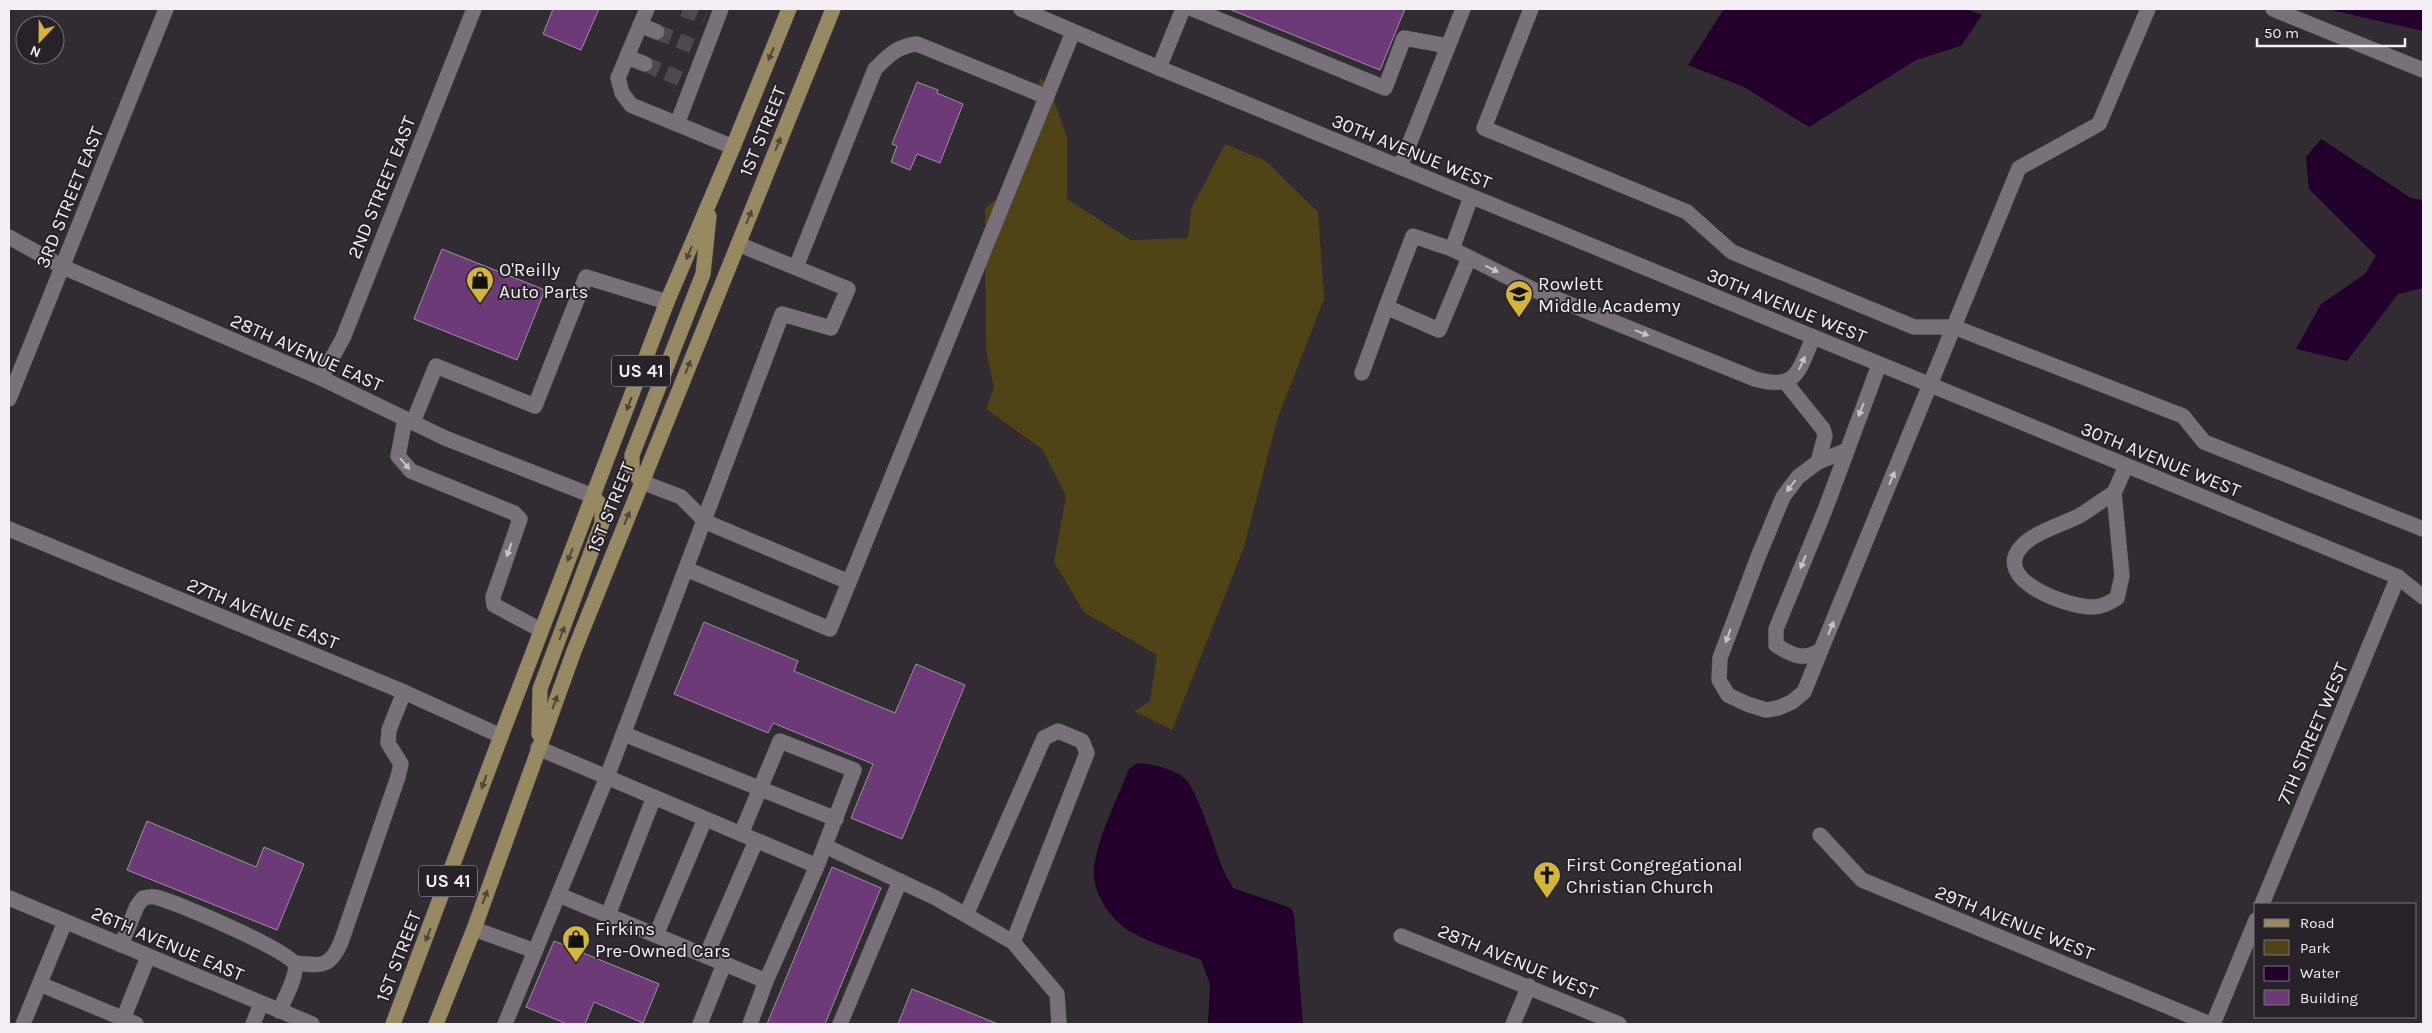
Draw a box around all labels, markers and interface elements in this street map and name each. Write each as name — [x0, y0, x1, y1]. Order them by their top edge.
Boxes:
north arrow — [15, 15, 65, 65]
scale bar — [2257, 15, 2404, 47]
text: 50 m — [2264, 24, 2299, 42]
text: N — [27, 42, 43, 61]
one-way arrow — [766, 47, 774, 61]
street label: 1ST STREET — [735, 83, 791, 180]
street label: 30TH AVENUE WEST — [1329, 110, 1495, 194]
street label: 2ND STREET EAST — [343, 112, 421, 262]
street label: 3RD STREET EAST — [32, 123, 108, 271]
one-way arrow — [774, 136, 782, 151]
one-way arrow — [745, 209, 753, 224]
one-way arrow — [684, 246, 692, 260]
place label: O'Reilly Auto Parts — [499, 259, 588, 303]
street label: 30TH AVENUE WEST — [1704, 264, 1870, 348]
shop icon: O'Reilly Auto Parts — [465, 265, 495, 304]
one-way arrow — [1485, 266, 1499, 274]
place label: Rowlett Middle Academy — [1538, 273, 1681, 317]
school or university icon: Rowlett Middle Academy — [1504, 279, 1534, 318]
street label: 28TH AVENUE EAST — [227, 309, 387, 397]
one-way arrow — [1634, 330, 1649, 337]
road number: US 41 — [612, 356, 670, 386]
one-way arrow — [1798, 356, 1806, 370]
one-way arrow — [685, 360, 692, 375]
one-way arrow — [624, 397, 632, 411]
one-way arrow — [1857, 403, 1865, 418]
street label: 30TH AVENUE WEST — [2078, 418, 2244, 502]
one-way arrow — [399, 458, 410, 471]
street label: 1ST STREET — [583, 459, 639, 556]
one-way arrow — [1888, 470, 1896, 485]
one-way arrow — [1785, 479, 1796, 492]
one-way arrow — [623, 510, 631, 525]
one-way arrow — [505, 543, 513, 558]
one-way arrow — [566, 548, 574, 563]
one-way arrow — [1799, 555, 1807, 570]
street label: 27TH AVENUE EAST — [184, 573, 342, 655]
one-way arrow — [1827, 621, 1835, 635]
one-way arrow — [558, 625, 566, 640]
one-way arrow — [1724, 628, 1731, 643]
street label: 7TH STREET WEST — [2273, 659, 2353, 808]
one-way arrow — [551, 694, 559, 709]
one-way arrow — [480, 775, 488, 790]
place label: First Congregational Christian Church — [1566, 854, 1743, 898]
church icon: First Congregational Christian Church — [1532, 860, 1562, 899]
road number: US 41 — [419, 866, 477, 896]
street label: 29TH AVENUE WEST — [1932, 881, 2098, 965]
one-way arrow — [481, 889, 489, 904]
street label: 26TH AVENUE EAST — [88, 902, 248, 986]
legend — [2254, 903, 2417, 1018]
street label: 1ST STREET — [372, 907, 426, 1005]
text: Road — [2300, 914, 2335, 932]
place label: Firkins Pre-Owned Cars — [595, 918, 731, 962]
street label: 28TH AVENUE WEST — [1434, 920, 1601, 1004]
shop icon: Firkins Pre-Owned Cars — [561, 924, 591, 963]
one-way arrow — [424, 928, 432, 943]
text: Park — [2300, 939, 2330, 957]
text: Water — [2300, 964, 2341, 982]
text: Building — [2300, 989, 2358, 1007]

